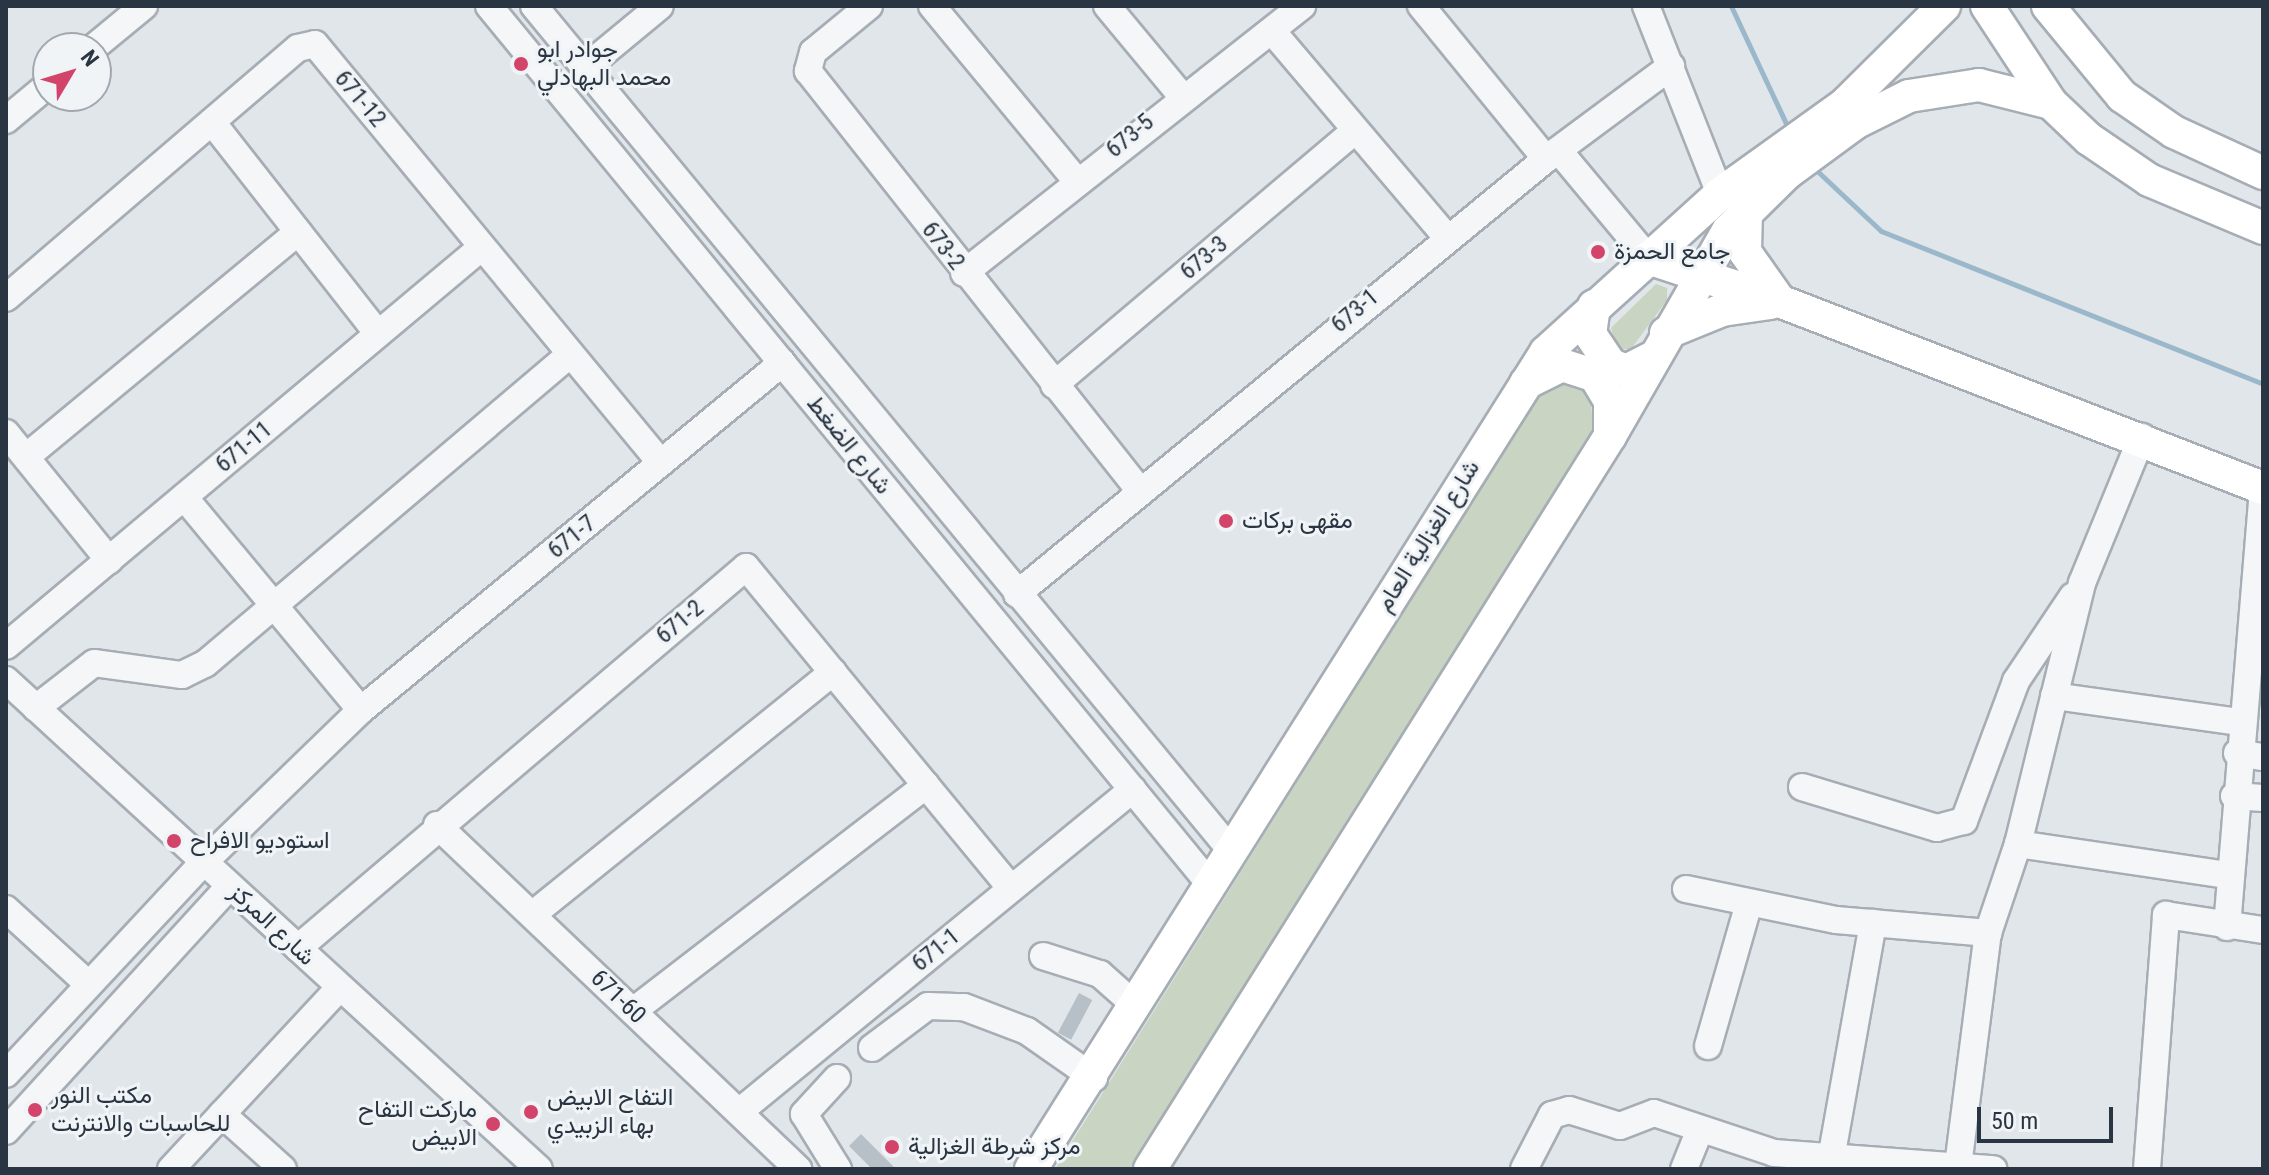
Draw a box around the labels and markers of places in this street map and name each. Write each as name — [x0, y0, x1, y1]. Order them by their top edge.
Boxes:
place label: جوادر ابو محمد البهادلي — [537, 36, 671, 92]
marker: جوادر ابو محمد البهادلي — [512, 55, 530, 73]
place label: جامع الحمزة — [1614, 238, 1730, 266]
marker: جامع الحمزة — [1589, 243, 1607, 261]
place label: مقهى بركات — [1242, 507, 1353, 535]
marker: مقهى بركات — [1217, 512, 1235, 530]
place label: استوديو الافراح — [190, 827, 330, 855]
marker: استوديو الافراح — [165, 832, 183, 850]
place label: مكتب النور للحاسبات والانترنت — [51, 1082, 230, 1138]
place label: التفاح الابيض بهاء الزبيدي — [547, 1084, 673, 1140]
place label: ماركت التفاح الابيض — [358, 1096, 477, 1152]
marker: مكتب النور للحاسبات والانترنت — [26, 1101, 44, 1119]
marker: التفاح الابيض بهاء الزبيدي — [522, 1103, 540, 1121]
marker: ماركت التفاح الابيض — [484, 1115, 502, 1133]
place label: مركز شرطة الغزالية — [908, 1133, 1081, 1161]
marker: مركز شرطة الغزالية — [883, 1138, 901, 1156]

